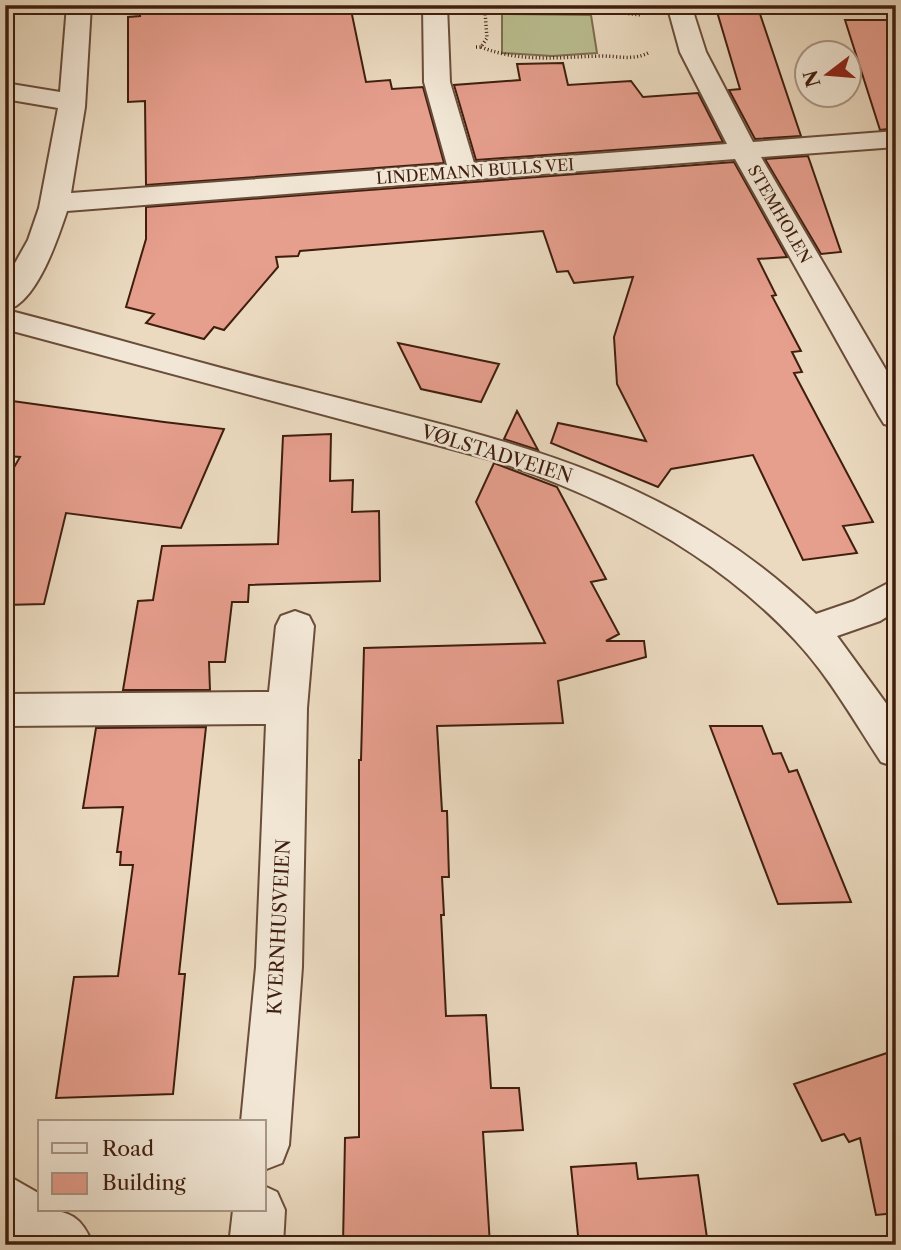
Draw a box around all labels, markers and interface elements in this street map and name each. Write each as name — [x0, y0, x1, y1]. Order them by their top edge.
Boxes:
north arrow — [792, 38, 862, 108]
text: N — [799, 67, 825, 90]
street label: LINDEMANN BULLS VEI — [375, 154, 575, 188]
street label: STEMHOLEN — [744, 161, 816, 267]
street label: VØLSTADVEIEN — [418, 420, 575, 488]
street label: KVERNHUSVEIEN — [263, 838, 295, 1016]
legend — [38, 1120, 266, 1212]
text: Road — [102, 1136, 154, 1161]
text: Building — [102, 1170, 187, 1195]

